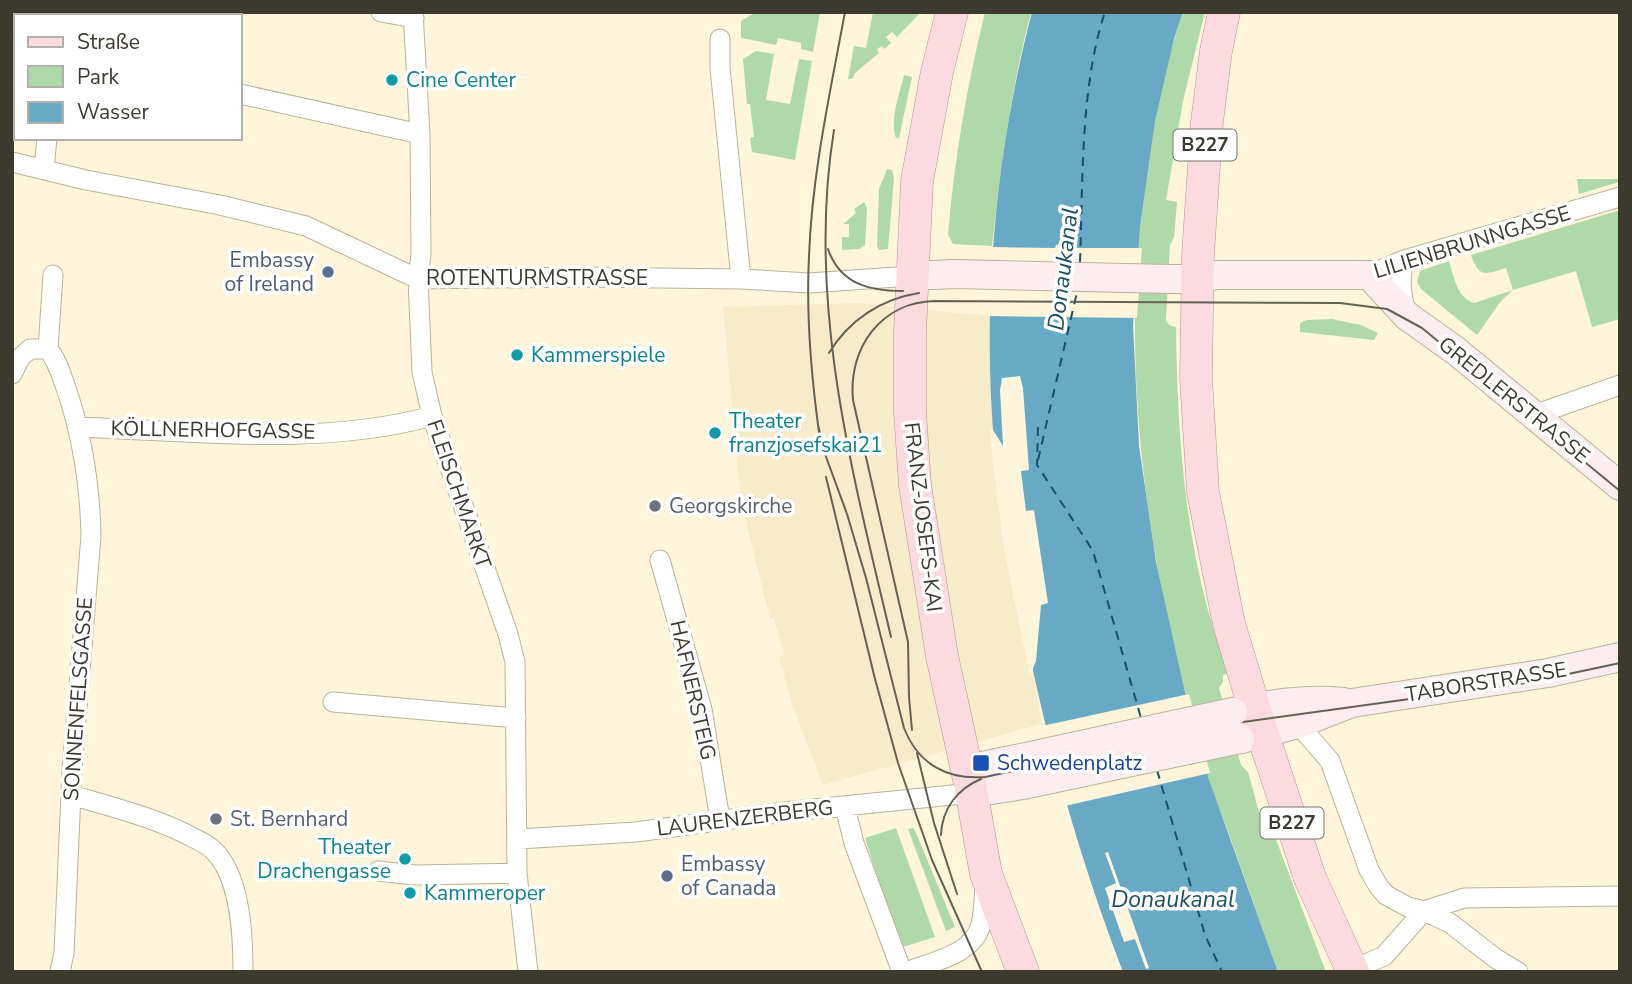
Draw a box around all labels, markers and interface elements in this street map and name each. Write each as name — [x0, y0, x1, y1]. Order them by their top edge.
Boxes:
legend — [14, 14, 242, 140]
text: Straße — [77, 28, 140, 56]
text: Park — [77, 63, 119, 91]
place label: Cine Center — [406, 66, 516, 94]
marker: Cine Center — [384, 72, 400, 88]
text: Wasser — [77, 98, 149, 126]
road number: B227 — [1174, 130, 1236, 160]
street label: LILIENBRUNNGASSE — [1370, 199, 1574, 285]
water label: Donaukanal — [1040, 206, 1086, 332]
place label: Embassy of Ireland — [225, 246, 314, 298]
marker: Embassy of Ireland — [320, 264, 336, 280]
street label: ROTENTURMSTRASSE — [426, 264, 648, 292]
street label: GREDLERSTRASSE — [1432, 330, 1596, 470]
place label: Kammerspiele — [531, 341, 665, 369]
marker: Kammerspiele — [509, 347, 525, 363]
place label: Theater franzjosefskai21 — [729, 407, 883, 459]
street label: KÖLLNERHOFGASSE — [110, 414, 316, 446]
street label: FLEISCHMARKT — [420, 416, 498, 573]
street label: FRANZ-JOSEFS-KAI — [897, 421, 949, 613]
marker: Theater franzjosefskai21 — [707, 425, 723, 441]
place label: Georgskirche — [669, 492, 792, 520]
marker: Georgskirche — [647, 498, 663, 514]
street label: SONNENFELSGASSE — [57, 596, 99, 802]
street label: HAFNERSTEIG — [663, 617, 723, 763]
street label: TABORSTRASSE — [1403, 655, 1569, 709]
place label: Schwedenplatz — [997, 749, 1142, 777]
marker: Schwedenplatz — [971, 753, 991, 773]
street label: LAURENZERBERG — [655, 793, 835, 843]
place label: St. Bernhard — [230, 805, 348, 833]
road number: B227 — [1260, 808, 1324, 838]
marker: St. Bernhard — [208, 811, 224, 827]
place label: Theater Drachengasse — [257, 833, 391, 885]
place label: Embassy of Canada — [681, 850, 776, 902]
marker: Theater Drachengasse — [397, 851, 413, 867]
marker: Embassy of Canada — [659, 868, 675, 884]
place label: Kammeroper — [424, 879, 546, 907]
water label: Donaukanal — [1111, 884, 1235, 915]
marker: Kammeroper — [402, 885, 418, 901]

